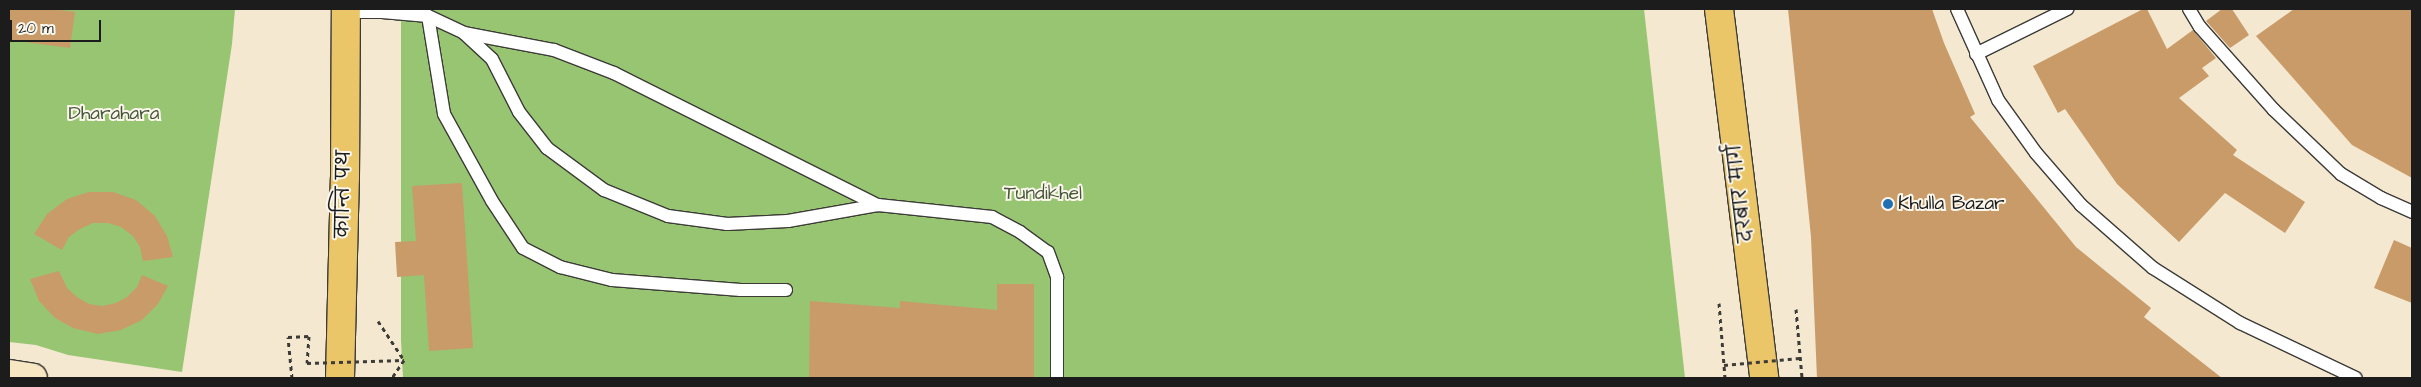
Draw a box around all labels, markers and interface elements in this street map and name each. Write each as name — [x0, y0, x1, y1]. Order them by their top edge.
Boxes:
scale bar — [12, 10, 104, 42]
text: 20 m — [18, 18, 54, 39]
park label: Dharahara — [69, 103, 159, 125]
street label: दरबार मार्ग — [1724, 143, 1758, 243]
street label: कान्ति पथ — [332, 150, 356, 238]
park label: Tundikhel — [1004, 183, 1082, 205]
place label: Khulla Bazar — [1898, 193, 2005, 215]
marker: Khulla Bazar — [1882, 198, 1894, 210]

